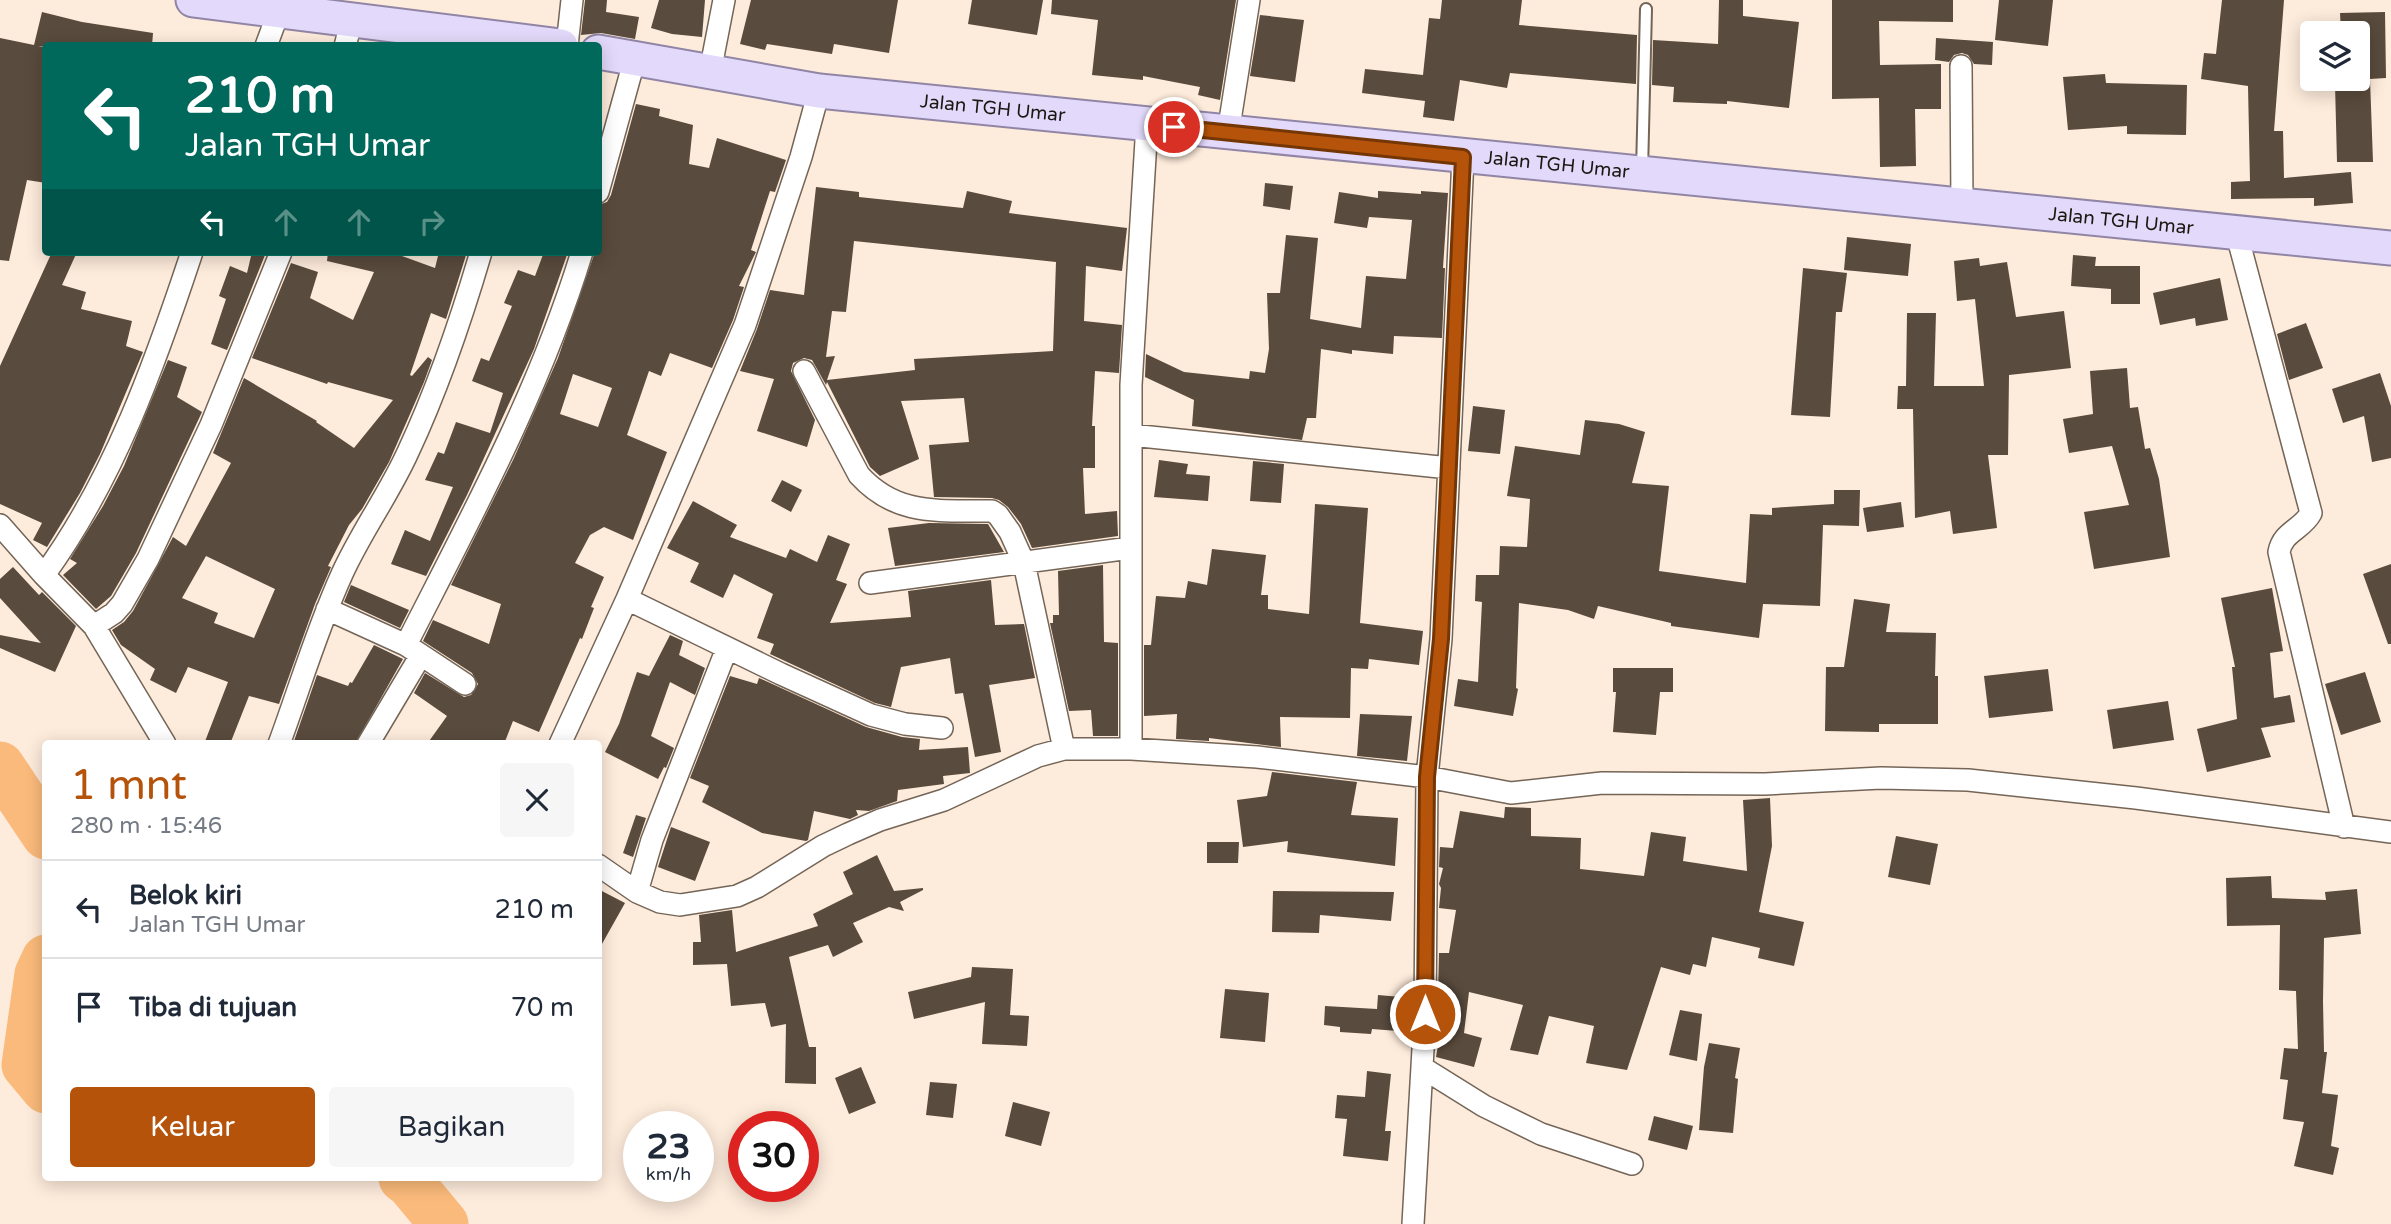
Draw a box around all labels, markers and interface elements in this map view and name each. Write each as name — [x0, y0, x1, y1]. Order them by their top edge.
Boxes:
map controls — [2300, 21, 2370, 91]
button: layers — [2300, 21, 2370, 91]
text: 210 m — [185, 67, 335, 126]
icon: left — [70, 70, 161, 161]
street label: Jalan TGH Umar — [919, 90, 1067, 127]
pin — [1144, 97, 1204, 157]
icon: arrive — [1155, 108, 1193, 146]
text: Jalan TGH Umar — [185, 127, 430, 165]
street label: Jalan TGH Umar — [1483, 147, 1631, 183]
icon: left — [194, 203, 232, 241]
icon: ahead — [267, 203, 305, 241]
icon: ahead — [340, 203, 378, 241]
icon: right — [413, 203, 451, 241]
street label: Jalan TGH Umar — [2047, 203, 2195, 239]
text: 1 mnt — [70, 760, 187, 811]
button: close — [500, 763, 574, 837]
text: 280 m · 15:46 — [70, 812, 222, 840]
text: Belok kiri — [129, 880, 242, 911]
icon: left — [70, 890, 108, 928]
text: 210 m — [494, 894, 574, 925]
text: Jalan TGH Umar — [129, 911, 305, 939]
position arrow — [1388, 977, 1462, 1051]
icon: arrive — [70, 988, 108, 1026]
text: Tiba di tujuan — [129, 992, 297, 1023]
text: 70 m — [511, 992, 574, 1023]
button: Keluar — [70, 1087, 315, 1167]
button: Bagikan — [329, 1087, 574, 1167]
speed limit sign: 30 — [728, 1111, 819, 1202]
text: 23 — [647, 1126, 690, 1168]
text: km/h — [646, 1163, 691, 1185]

